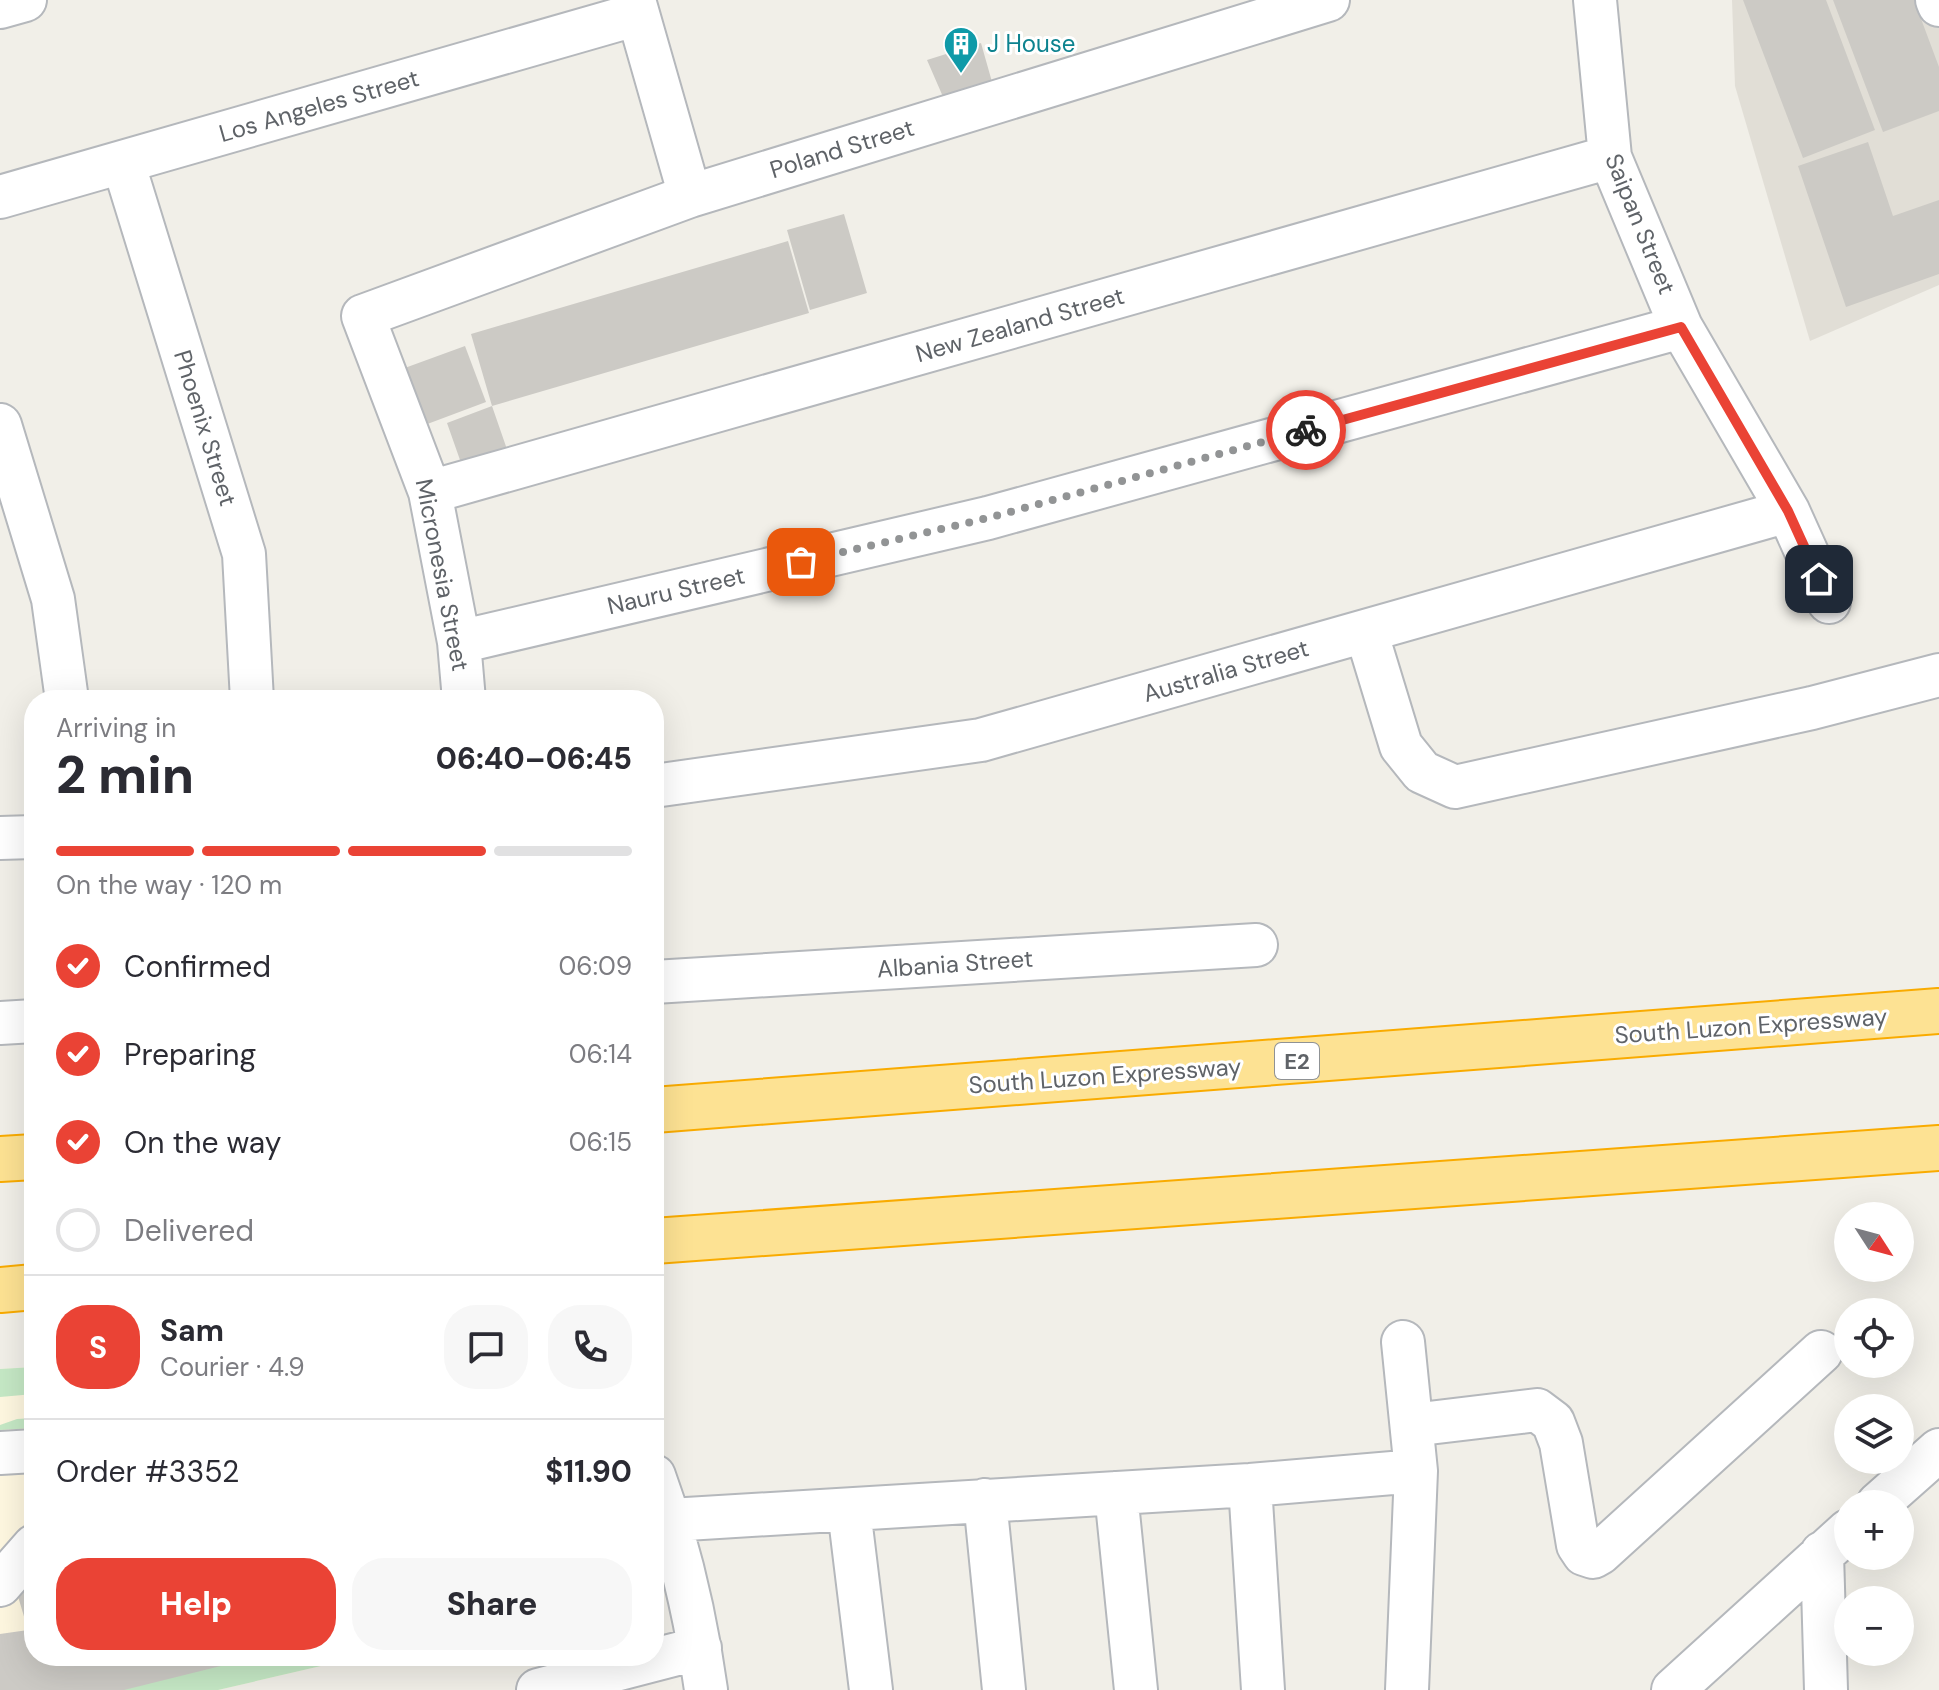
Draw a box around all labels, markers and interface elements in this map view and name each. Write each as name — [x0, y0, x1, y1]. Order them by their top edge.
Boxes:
building icon: J House — [942, 25, 980, 75]
place label: J House — [987, 28, 1075, 59]
street label: Los Angeles Street — [215, 62, 422, 149]
street label: Poland Street — [766, 112, 918, 185]
street label: Saipan Street — [1598, 149, 1683, 299]
street label: New Zealand Street — [912, 280, 1128, 369]
street label: Phoenix Street — [167, 346, 244, 510]
courier — [1266, 390, 1346, 470]
icon: bike — [1284, 408, 1328, 452]
street label: Micronesia Street — [409, 476, 476, 674]
pin — [767, 528, 835, 596]
icon: bag — [779, 540, 823, 584]
pin — [1785, 545, 1853, 613]
icon: home — [1797, 557, 1841, 601]
street label: Nauru Street — [604, 560, 748, 621]
street label: Australia Street — [1139, 632, 1312, 709]
text: Arriving in — [56, 711, 176, 745]
text: 06:40–06:45 — [436, 739, 632, 778]
text: 2 min — [56, 741, 194, 809]
text: On the way · 120 m — [56, 868, 282, 902]
street label: Albania Street — [876, 943, 1034, 984]
icon: check — [56, 944, 100, 988]
text: Confirmed — [124, 947, 271, 986]
text: 06:09 — [559, 949, 632, 983]
street label: South Luzon Expressway — [1614, 1001, 1888, 1050]
icon: check — [56, 1032, 100, 1076]
text: Preparing — [124, 1035, 256, 1074]
text: 06:14 — [569, 1037, 632, 1071]
road number: E2 — [1275, 1043, 1319, 1079]
street label: South Luzon Expressway — [968, 1051, 1242, 1100]
icon: check — [56, 1120, 100, 1164]
text: On the way — [124, 1123, 281, 1162]
text: 06:15 — [569, 1125, 632, 1159]
north arrow — [1834, 1202, 1914, 1282]
map controls — [1834, 1202, 1914, 1666]
text: Delivered — [124, 1211, 254, 1250]
button: locate — [1834, 1298, 1914, 1378]
button: chat — [444, 1305, 528, 1389]
button: phone — [548, 1305, 632, 1389]
text: Sam — [160, 1311, 224, 1350]
text: S — [89, 1328, 107, 1367]
text: Courier · 4.9 — [160, 1350, 305, 1384]
button: layers — [1834, 1394, 1914, 1474]
text: Order #3352 — [56, 1452, 239, 1491]
text: $11.90 — [545, 1452, 632, 1491]
button: + — [1834, 1490, 1914, 1570]
button: Help — [56, 1558, 336, 1650]
button: Share — [352, 1558, 632, 1650]
button: − — [1834, 1586, 1914, 1666]

